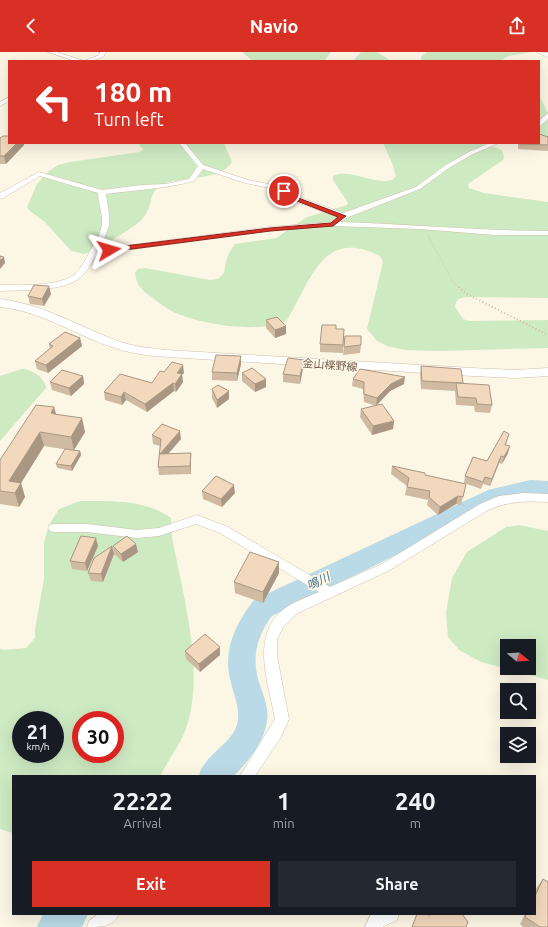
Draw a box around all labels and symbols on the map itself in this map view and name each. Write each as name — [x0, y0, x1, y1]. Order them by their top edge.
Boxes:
pin — [267, 174, 301, 208]
position arrow — [88, 229, 130, 271]
street label: 金山檪野線 — [302, 357, 358, 373]
water label: 鳴川 — [304, 569, 333, 592]
north arrow — [500, 639, 536, 675]
speed limit sign: 30 — [72, 711, 124, 763]

